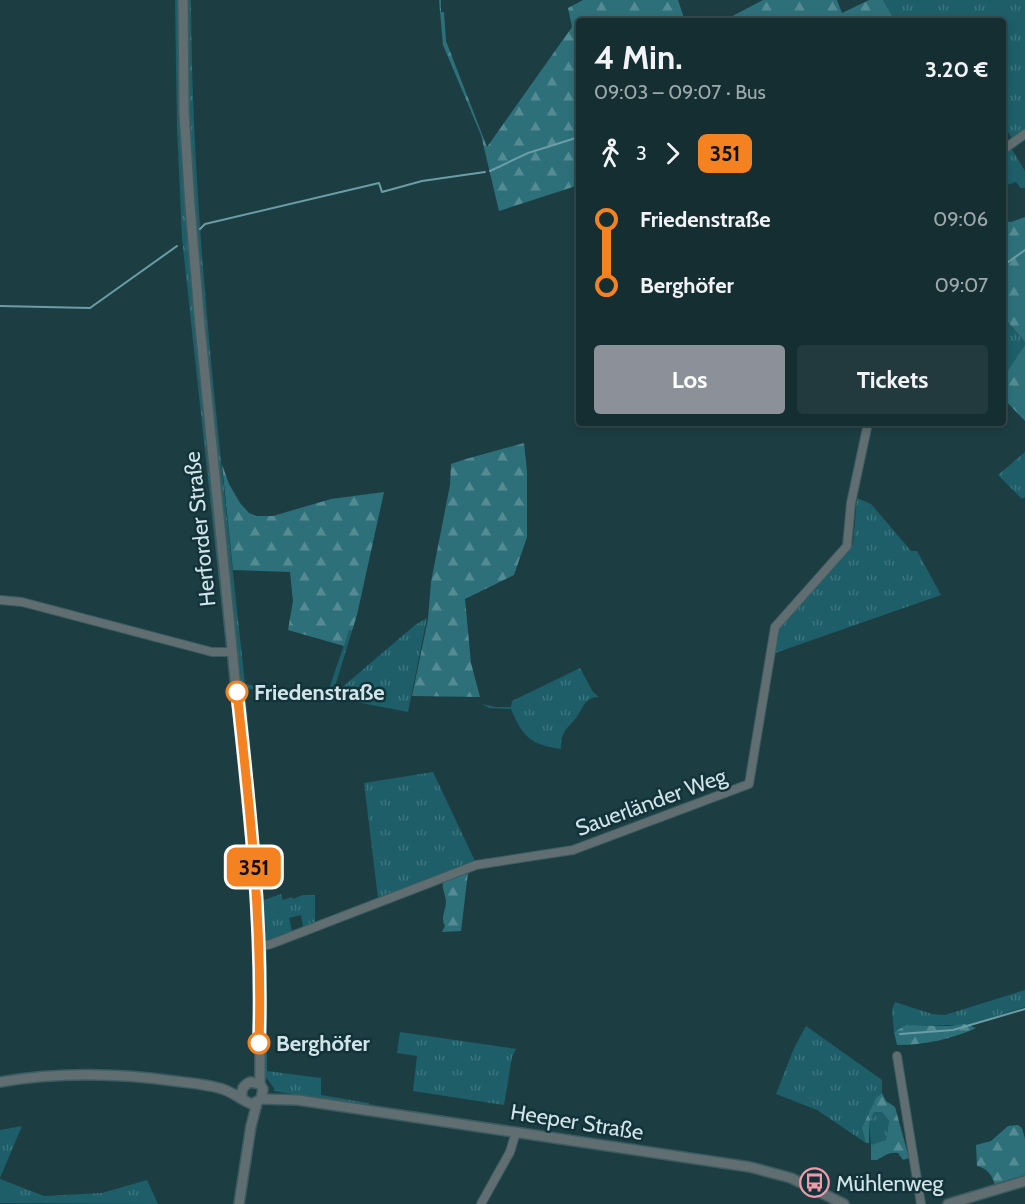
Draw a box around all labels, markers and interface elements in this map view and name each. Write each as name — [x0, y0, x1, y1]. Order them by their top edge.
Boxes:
text: 4 Min. — [594, 37, 683, 77]
text: 3.20 € — [925, 56, 988, 83]
text: 09:03 – 09:07 · Bus — [594, 80, 766, 104]
icon: walk — [594, 137, 627, 170]
icon: forward — [656, 137, 689, 170]
text: 3 — [636, 141, 647, 165]
text: 351 — [710, 141, 740, 166]
text: Friedenstraße — [640, 206, 771, 233]
text: 09:06 — [933, 207, 988, 231]
text: Berghöfer — [640, 272, 734, 299]
text: 09:07 — [935, 273, 988, 297]
button: Los — [594, 345, 785, 414]
button: Tickets — [797, 345, 988, 414]
street label: Herforder Straße — [178, 450, 222, 608]
place label: Friedenstraße — [254, 679, 385, 706]
marker: Friedenstraße — [226, 681, 248, 703]
street label: Sauerländer Weg — [572, 762, 731, 842]
line badge: 351 — [220, 848, 288, 886]
text: 351 — [239, 855, 269, 880]
place label: Berghöfer — [276, 1030, 371, 1057]
marker: Berghöfer — [248, 1032, 270, 1054]
street label: Heeper Straße — [509, 1098, 645, 1146]
bus stop icon: Mühlenweg — [799, 1167, 831, 1199]
place label: Mühlenweg — [836, 1170, 945, 1197]

